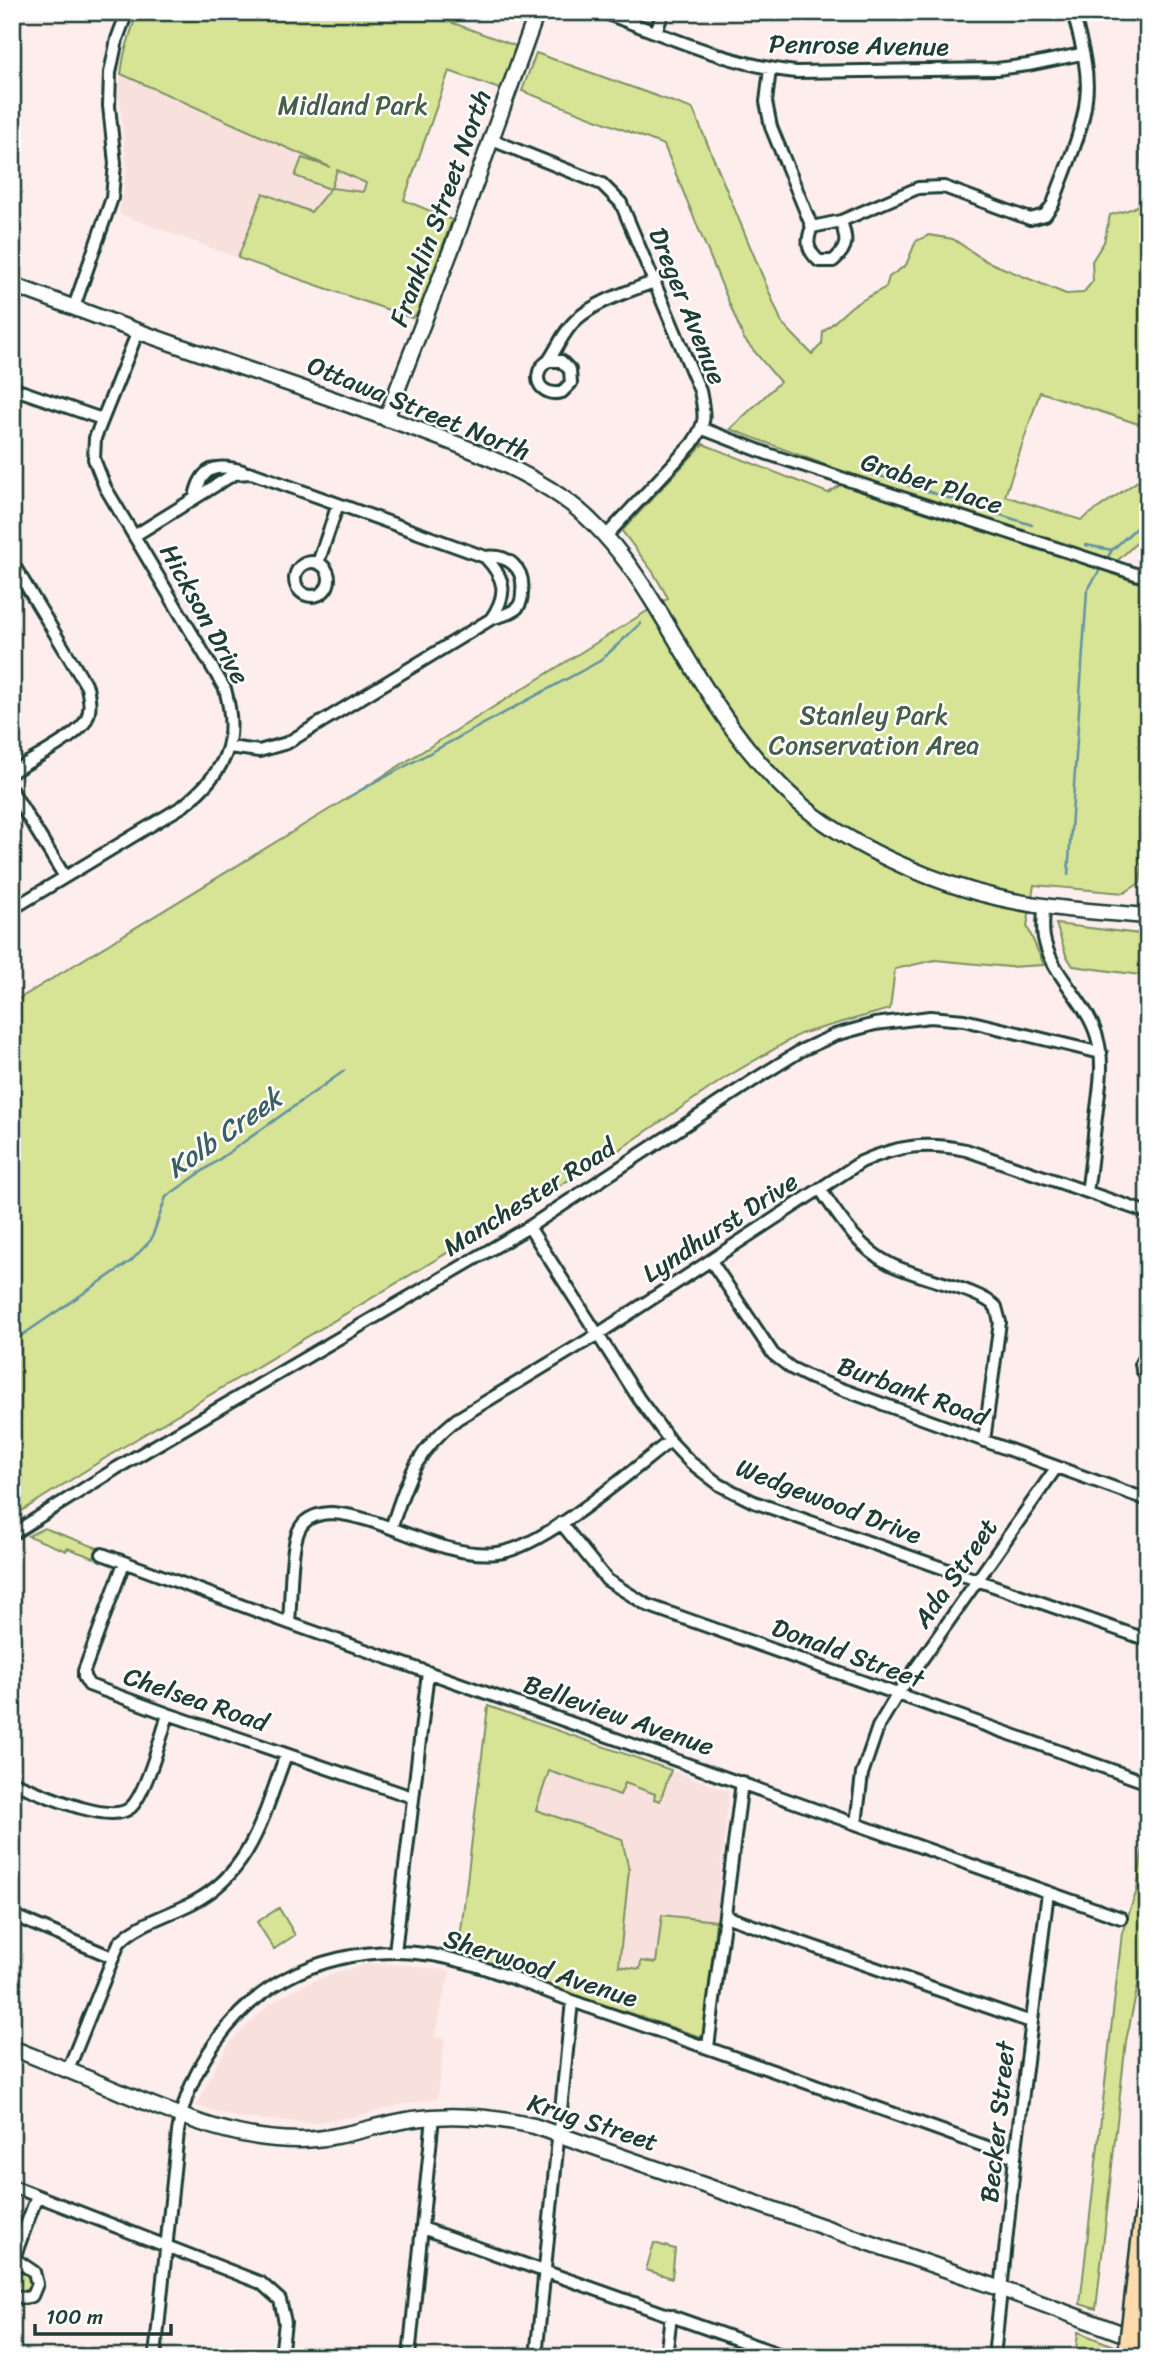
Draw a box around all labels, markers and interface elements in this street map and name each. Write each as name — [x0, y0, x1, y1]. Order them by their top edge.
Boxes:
street label: Penrose Avenue — [769, 20, 950, 70]
park label: Midland Park — [278, 82, 428, 128]
street label: Franklin Street North — [376, 83, 504, 333]
street label: Dreger Avenue — [635, 220, 741, 392]
street label: Ottawa Street North — [300, 342, 538, 474]
street label: Graber Place — [855, 438, 1009, 528]
street label: Hickson Drive — [147, 535, 263, 693]
park label: Stanley Park Conservation Area — [769, 692, 979, 768]
water label: Kolb Creek — [155, 1073, 295, 1191]
street label: Manchester Road — [433, 1124, 627, 1269]
street label: Lyndhurst Drive — [632, 1159, 808, 1295]
street label: Burbank Road — [831, 1342, 997, 1440]
street label: Wedgewood Drive — [729, 1444, 929, 1558]
street label: Ada Street — [899, 1508, 1010, 1639]
street label: Donald Street — [765, 1604, 932, 1702]
street label: Chelsea Road — [118, 1653, 277, 1746]
street label: Belleview Avenue — [517, 1661, 721, 1769]
street label: Sherwood Avenue — [438, 1915, 644, 2021]
street label: Becker Street — [966, 2037, 1029, 2205]
street label: Krug Street — [522, 2079, 664, 2165]
scale bar — [35, 2292, 172, 2336]
text: 100 m — [46, 2298, 103, 2336]

